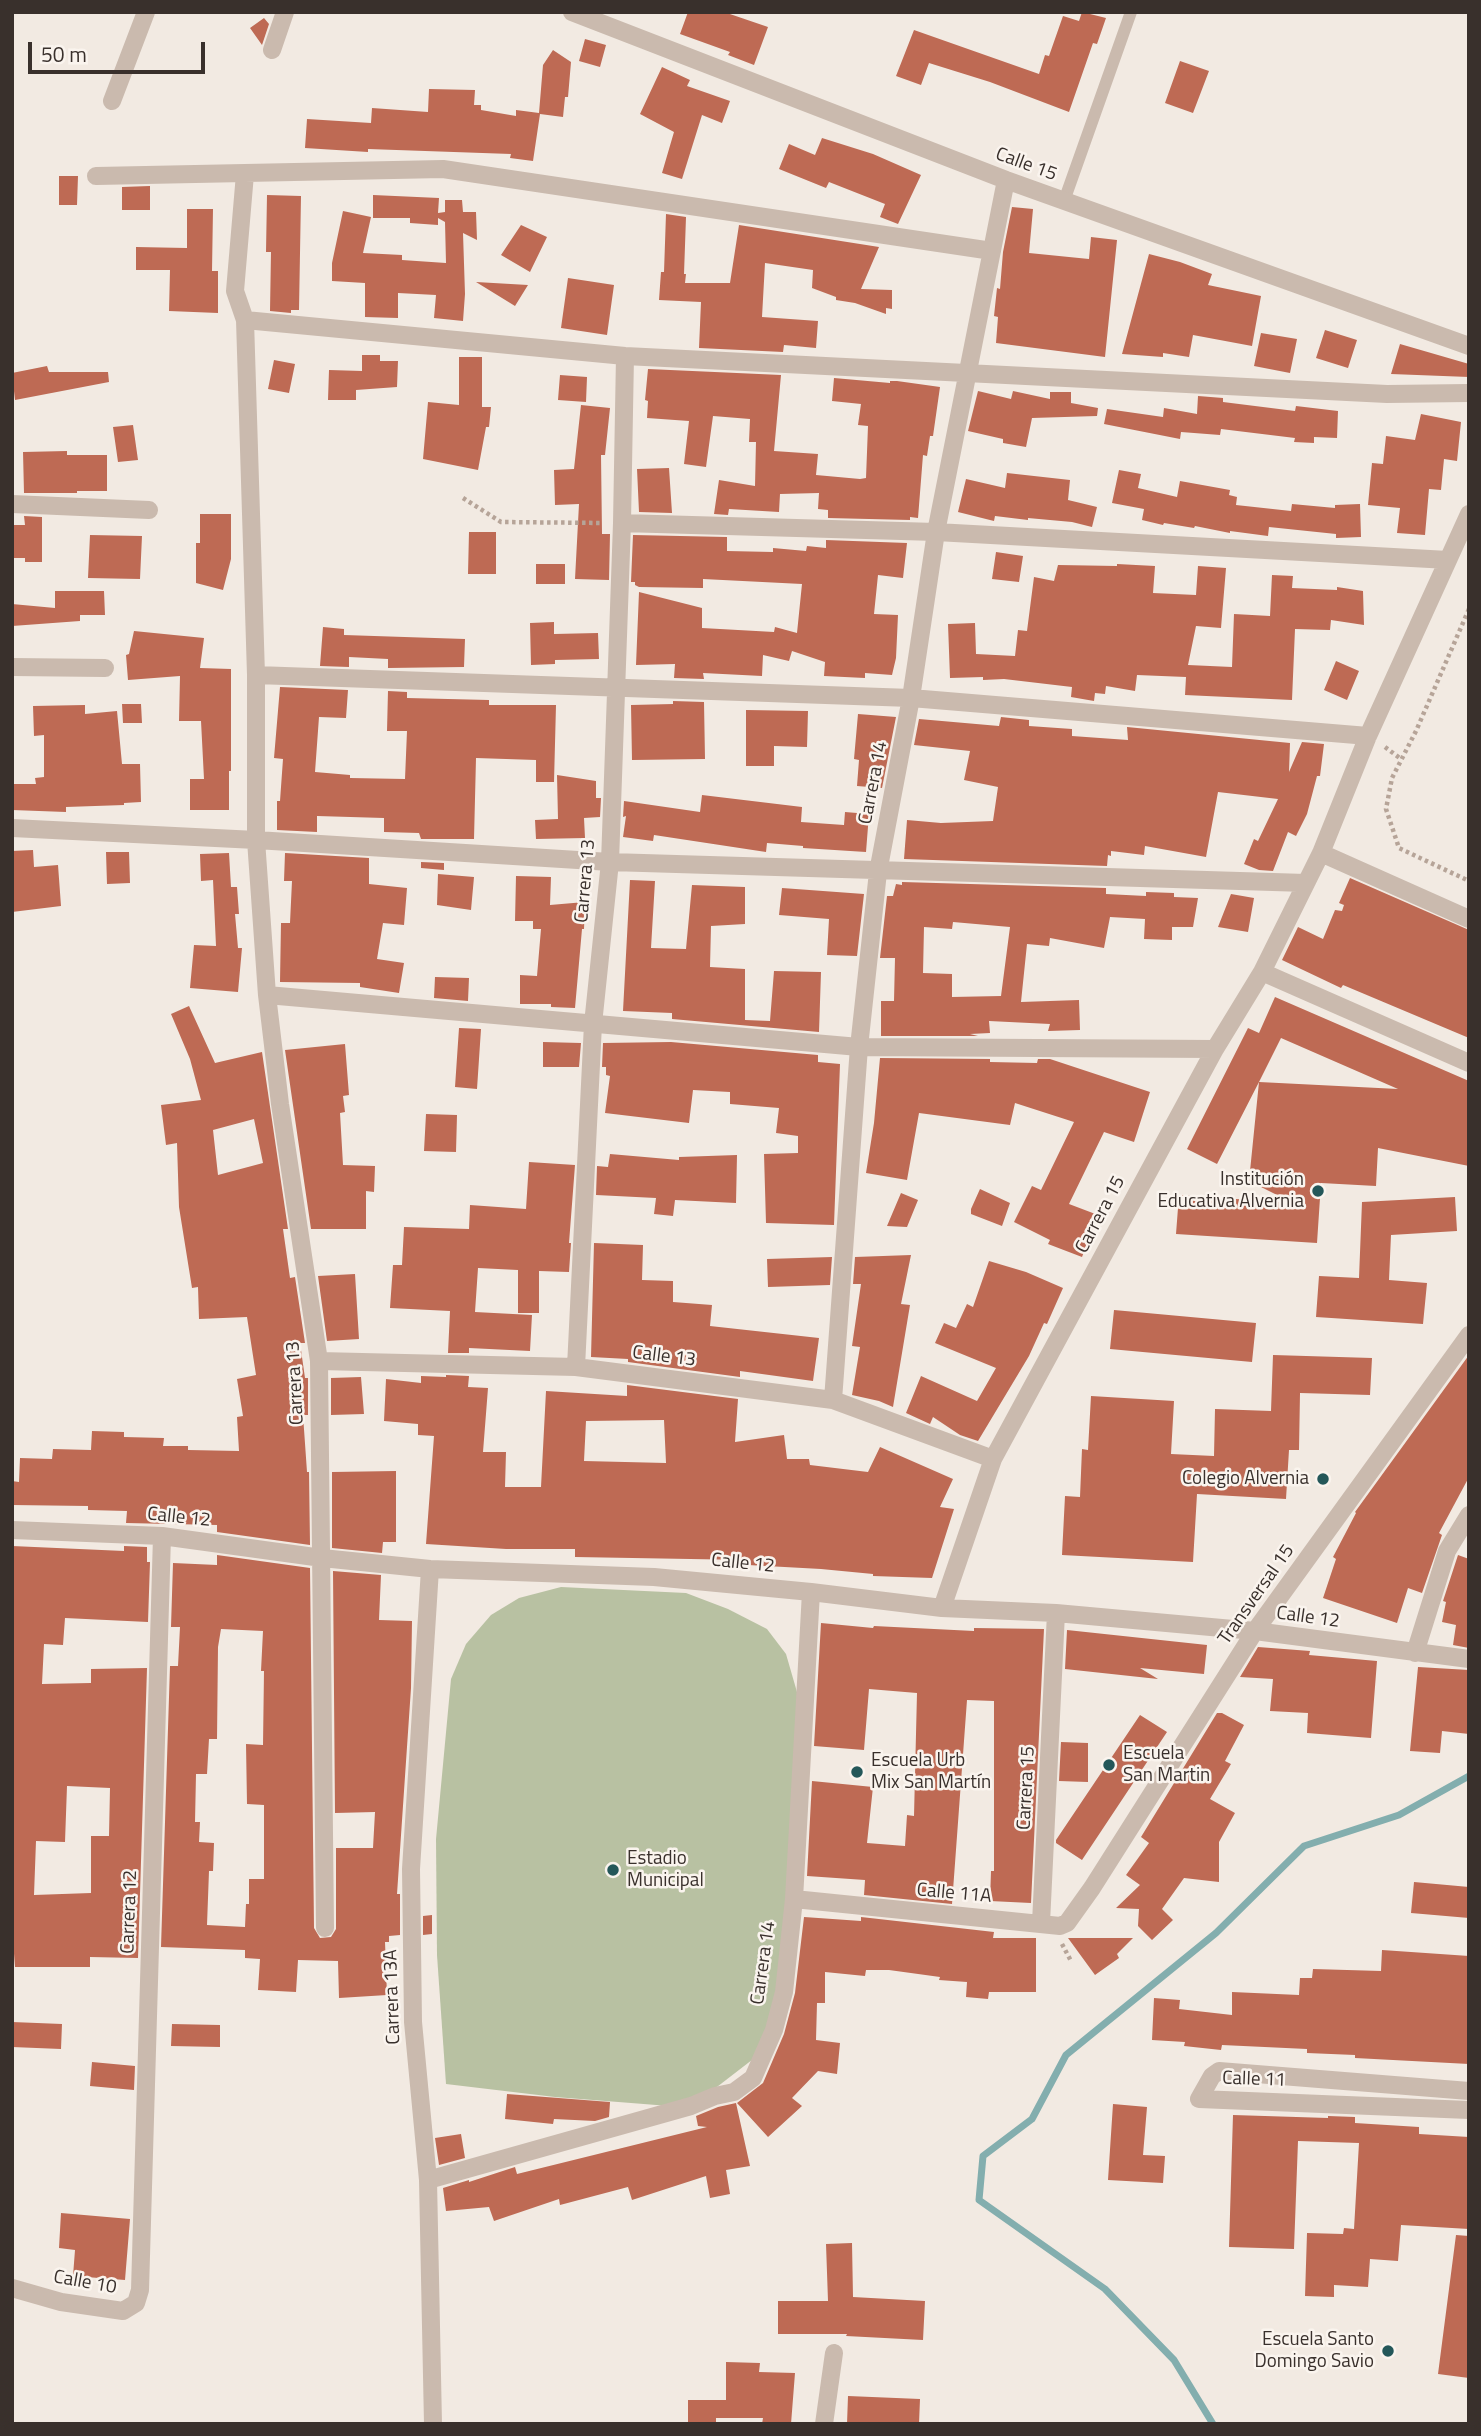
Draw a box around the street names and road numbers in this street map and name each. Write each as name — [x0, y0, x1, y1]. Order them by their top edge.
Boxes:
street label: Calle 15 — [992, 143, 1060, 187]
street label: Carrera 14 — [855, 740, 893, 826]
street label: Carrera 13 — [571, 838, 601, 924]
street label: Carrera 15 — [1071, 1173, 1131, 1257]
street label: Carrera 13 — [282, 1340, 310, 1426]
street label: Calle 13 — [631, 1342, 697, 1372]
street label: Calle 12 — [146, 1503, 212, 1533]
street label: Transversal 15 — [1214, 1541, 1300, 1649]
street label: Calle 12 — [710, 1549, 776, 1579]
street label: Calle 12 — [1275, 1602, 1341, 1634]
street label: Carrera 15 — [1013, 1745, 1041, 1831]
street label: Carrera 12 — [117, 1870, 143, 1954]
street label: Calle 11A — [916, 1879, 992, 1909]
street label: Carrera 14 — [747, 1920, 781, 2006]
street label: Carrera 13A — [380, 1949, 406, 2045]
street label: Calle 11 — [1222, 2067, 1286, 2093]
street label: Calle 10 — [52, 2266, 118, 2300]

